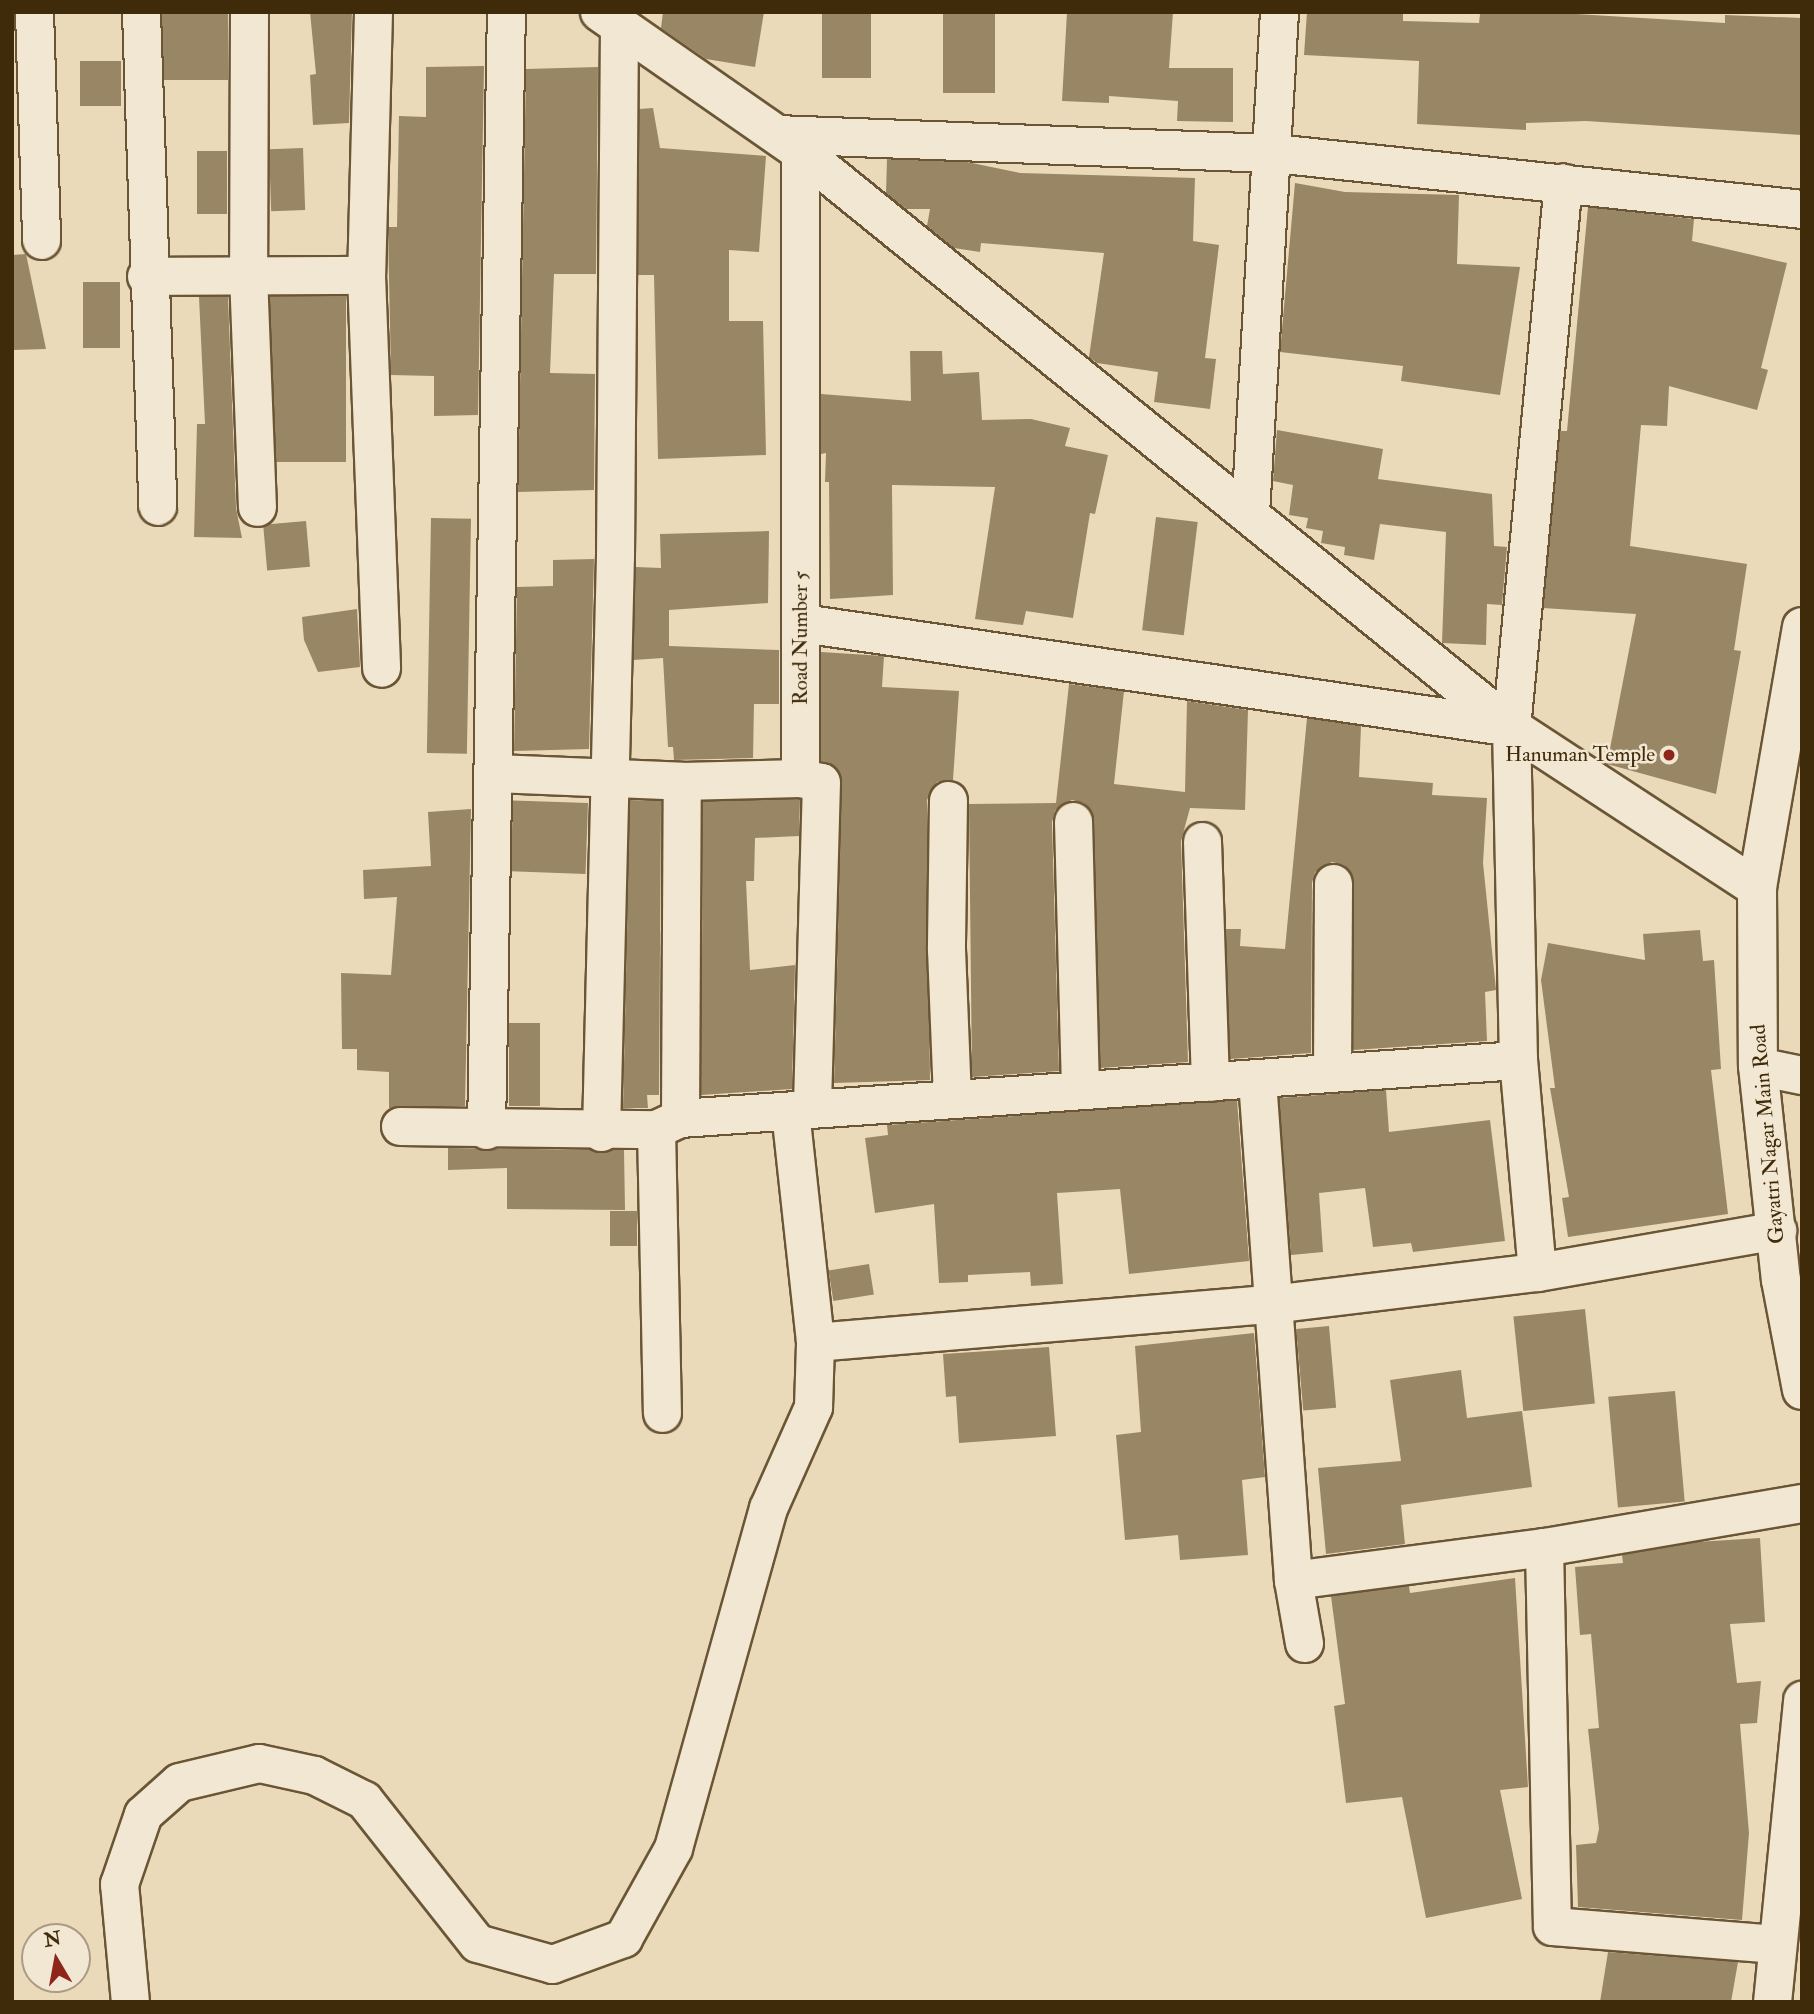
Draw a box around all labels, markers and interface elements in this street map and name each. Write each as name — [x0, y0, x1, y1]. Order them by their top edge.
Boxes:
street label: Road Number 5 — [788, 571, 814, 705]
place label: Hanuman Temple — [1505, 742, 1655, 768]
marker: Hanuman Temple — [1661, 747, 1677, 763]
street label: Gayatri Nagar Main Road — [1746, 1023, 1790, 1245]
north arrow — [21, 1923, 91, 1993]
text: N — [42, 1926, 63, 1953]

